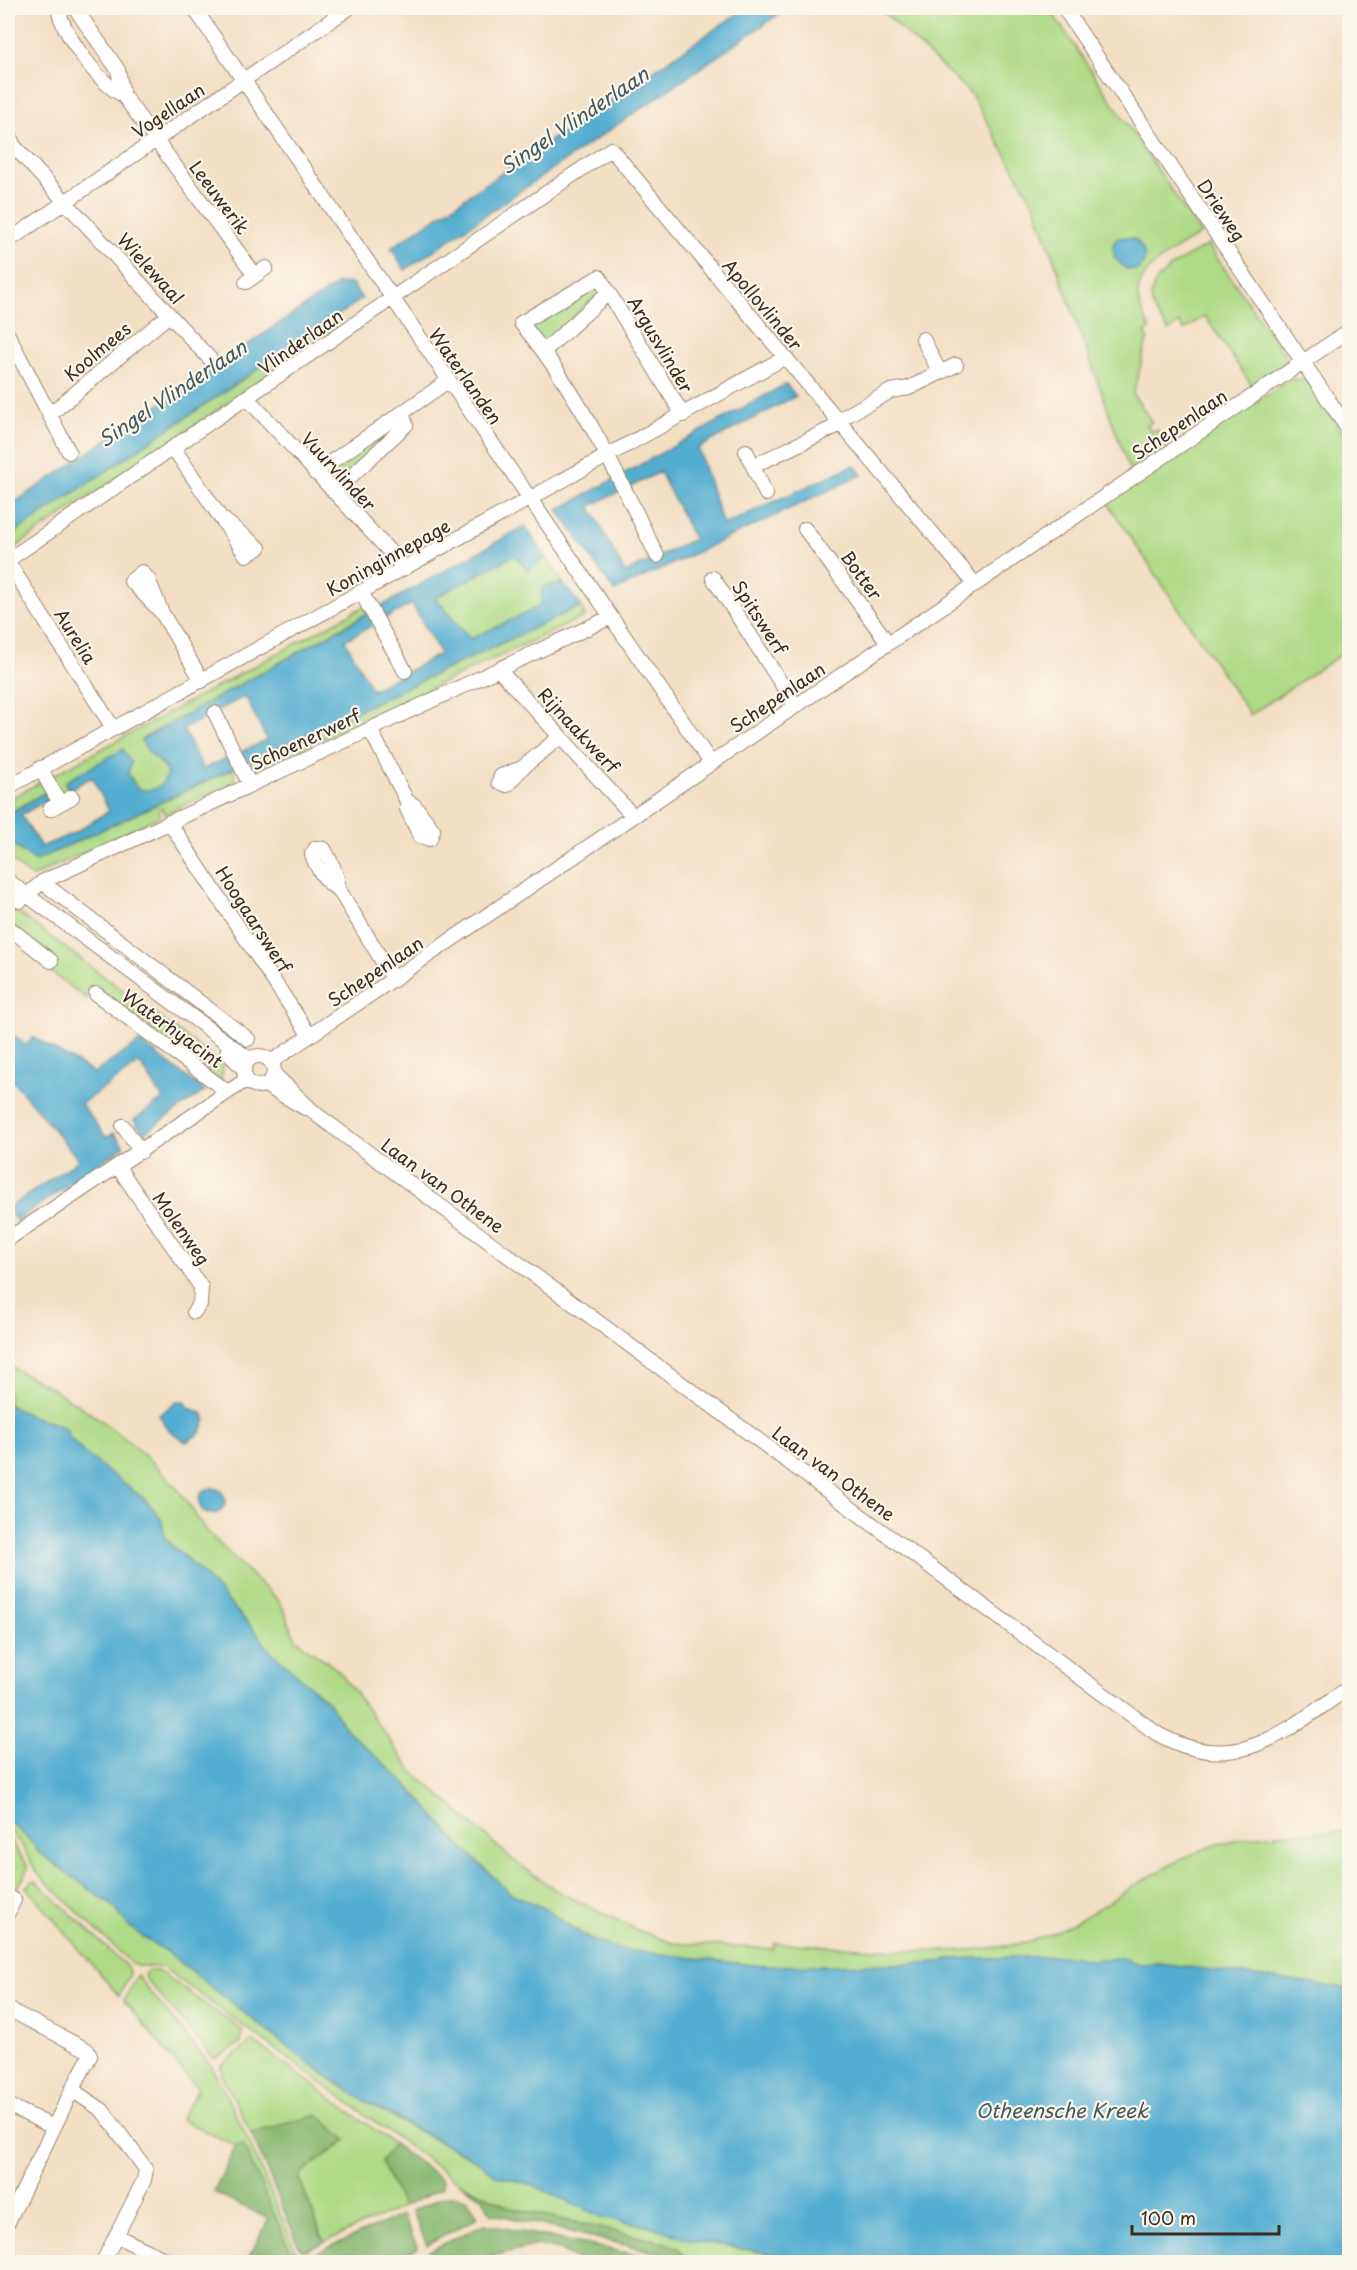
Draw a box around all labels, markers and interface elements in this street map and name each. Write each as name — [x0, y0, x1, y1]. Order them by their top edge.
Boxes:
water label: Singel Vlinderlaan — [494, 58, 655, 181]
street label: Vogellaan — [126, 76, 210, 144]
street label: Leeuwerik — [183, 155, 257, 239]
street label: Drieweg — [1191, 173, 1253, 247]
street label: Wielewaal — [111, 226, 191, 310]
street label: Apollovlinder — [717, 252, 810, 356]
street label: Argusvlinder — [622, 291, 701, 398]
street label: Vlinderlaan — [252, 302, 348, 380]
street label: Koolmees — [58, 315, 136, 387]
street label: Waterlanden — [423, 322, 509, 430]
water label: Singel Vlinderlaan — [92, 331, 253, 454]
street label: Schepenlaan — [1126, 382, 1232, 466]
street label: Vuurvlinder — [295, 426, 383, 517]
street label: Koninginnepage — [321, 512, 455, 602]
street label: Botter — [835, 545, 890, 606]
street label: Spitswerf — [726, 575, 795, 661]
street label: Aurelia — [48, 603, 104, 669]
street label: Schepenlaan — [724, 655, 830, 739]
street label: Rijnaakwerf — [532, 681, 627, 780]
street label: Schoenerwerf — [246, 701, 366, 776]
street label: Hoogaarswerf — [209, 860, 300, 979]
street label: Schepenlaan — [322, 929, 428, 1013]
street label: Waterhyacint — [117, 982, 229, 1074]
street label: Laan van Othene — [376, 1131, 510, 1239]
street label: Molenweg — [147, 1186, 217, 1270]
street label: Laan van Othene — [767, 1419, 901, 1527]
water label: Otheensche Kreek — [976, 2095, 1149, 2125]
scale bar — [1132, 2198, 1279, 2236]
text: 100 m — [1141, 2204, 1196, 2231]

